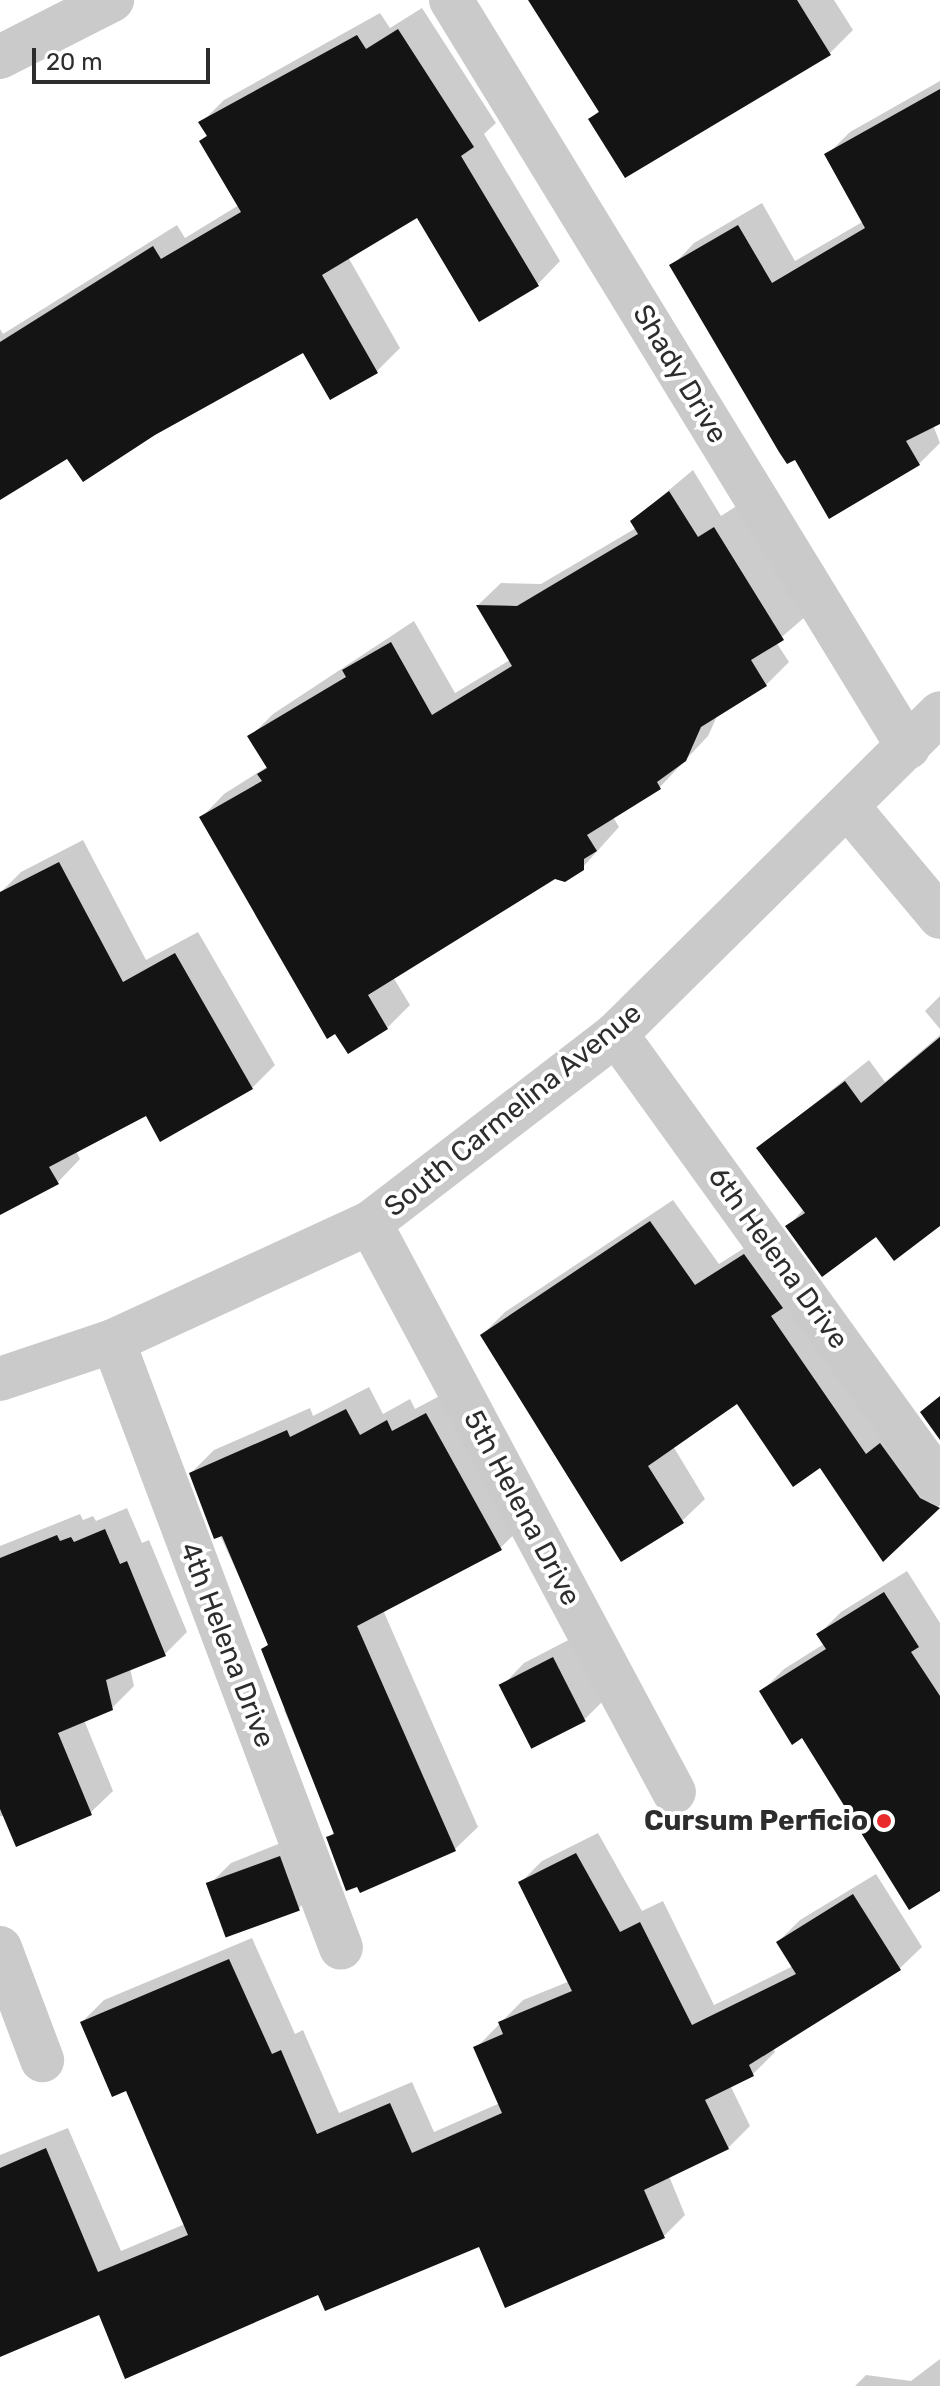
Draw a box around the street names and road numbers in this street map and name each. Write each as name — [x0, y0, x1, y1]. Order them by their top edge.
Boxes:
street label: Shady Drive — [625, 298, 735, 450]
street label: South Carmelina Avenue — [378, 996, 648, 1224]
street label: 6th Helena Drive — [701, 1161, 855, 1355]
street label: 5th Helena Drive — [456, 1405, 588, 1611]
street label: 4th Helena Drive — [172, 1538, 282, 1752]

